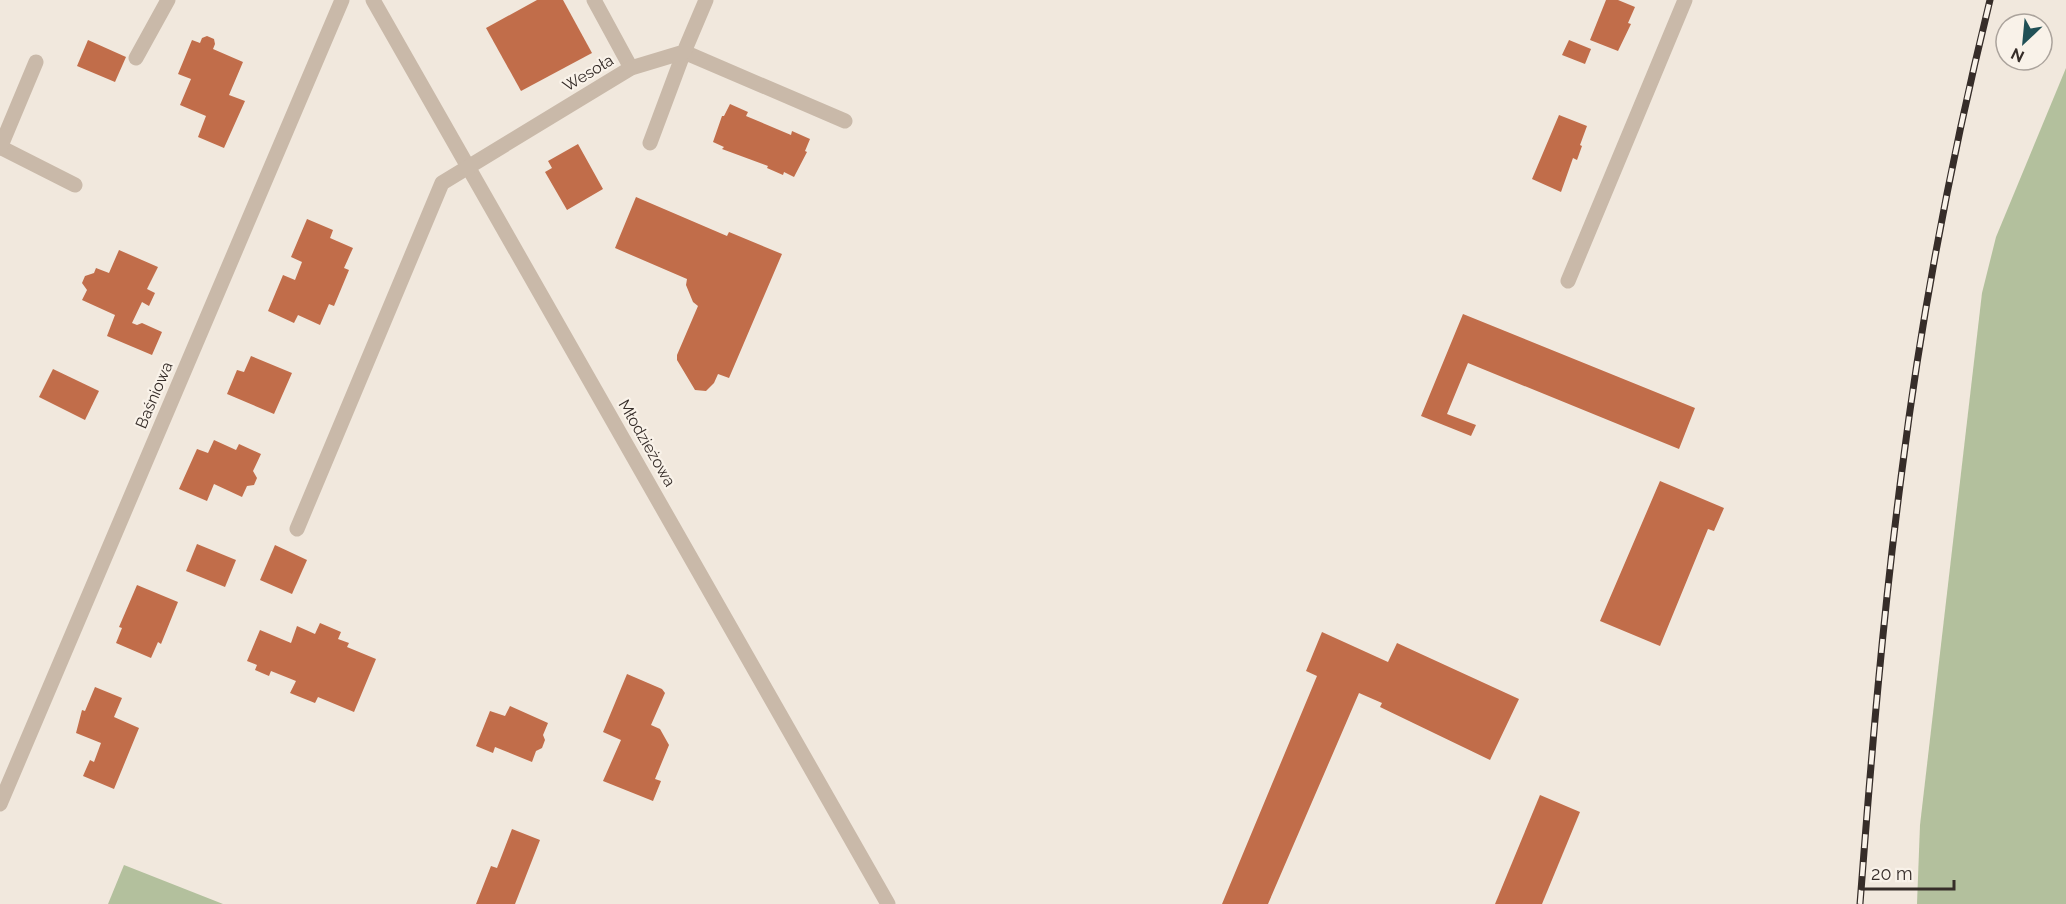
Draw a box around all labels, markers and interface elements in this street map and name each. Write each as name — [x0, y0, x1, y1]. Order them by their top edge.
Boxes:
north arrow — [1994, 12, 2054, 72]
text: N — [2008, 44, 2027, 66]
street label: Wesoła — [559, 51, 617, 95]
street label: Baśniowa — [131, 359, 177, 431]
street label: Młodzieżowa — [614, 396, 680, 490]
scale bar — [1862, 853, 1954, 891]
text: 20 m — [1871, 863, 1913, 884]

